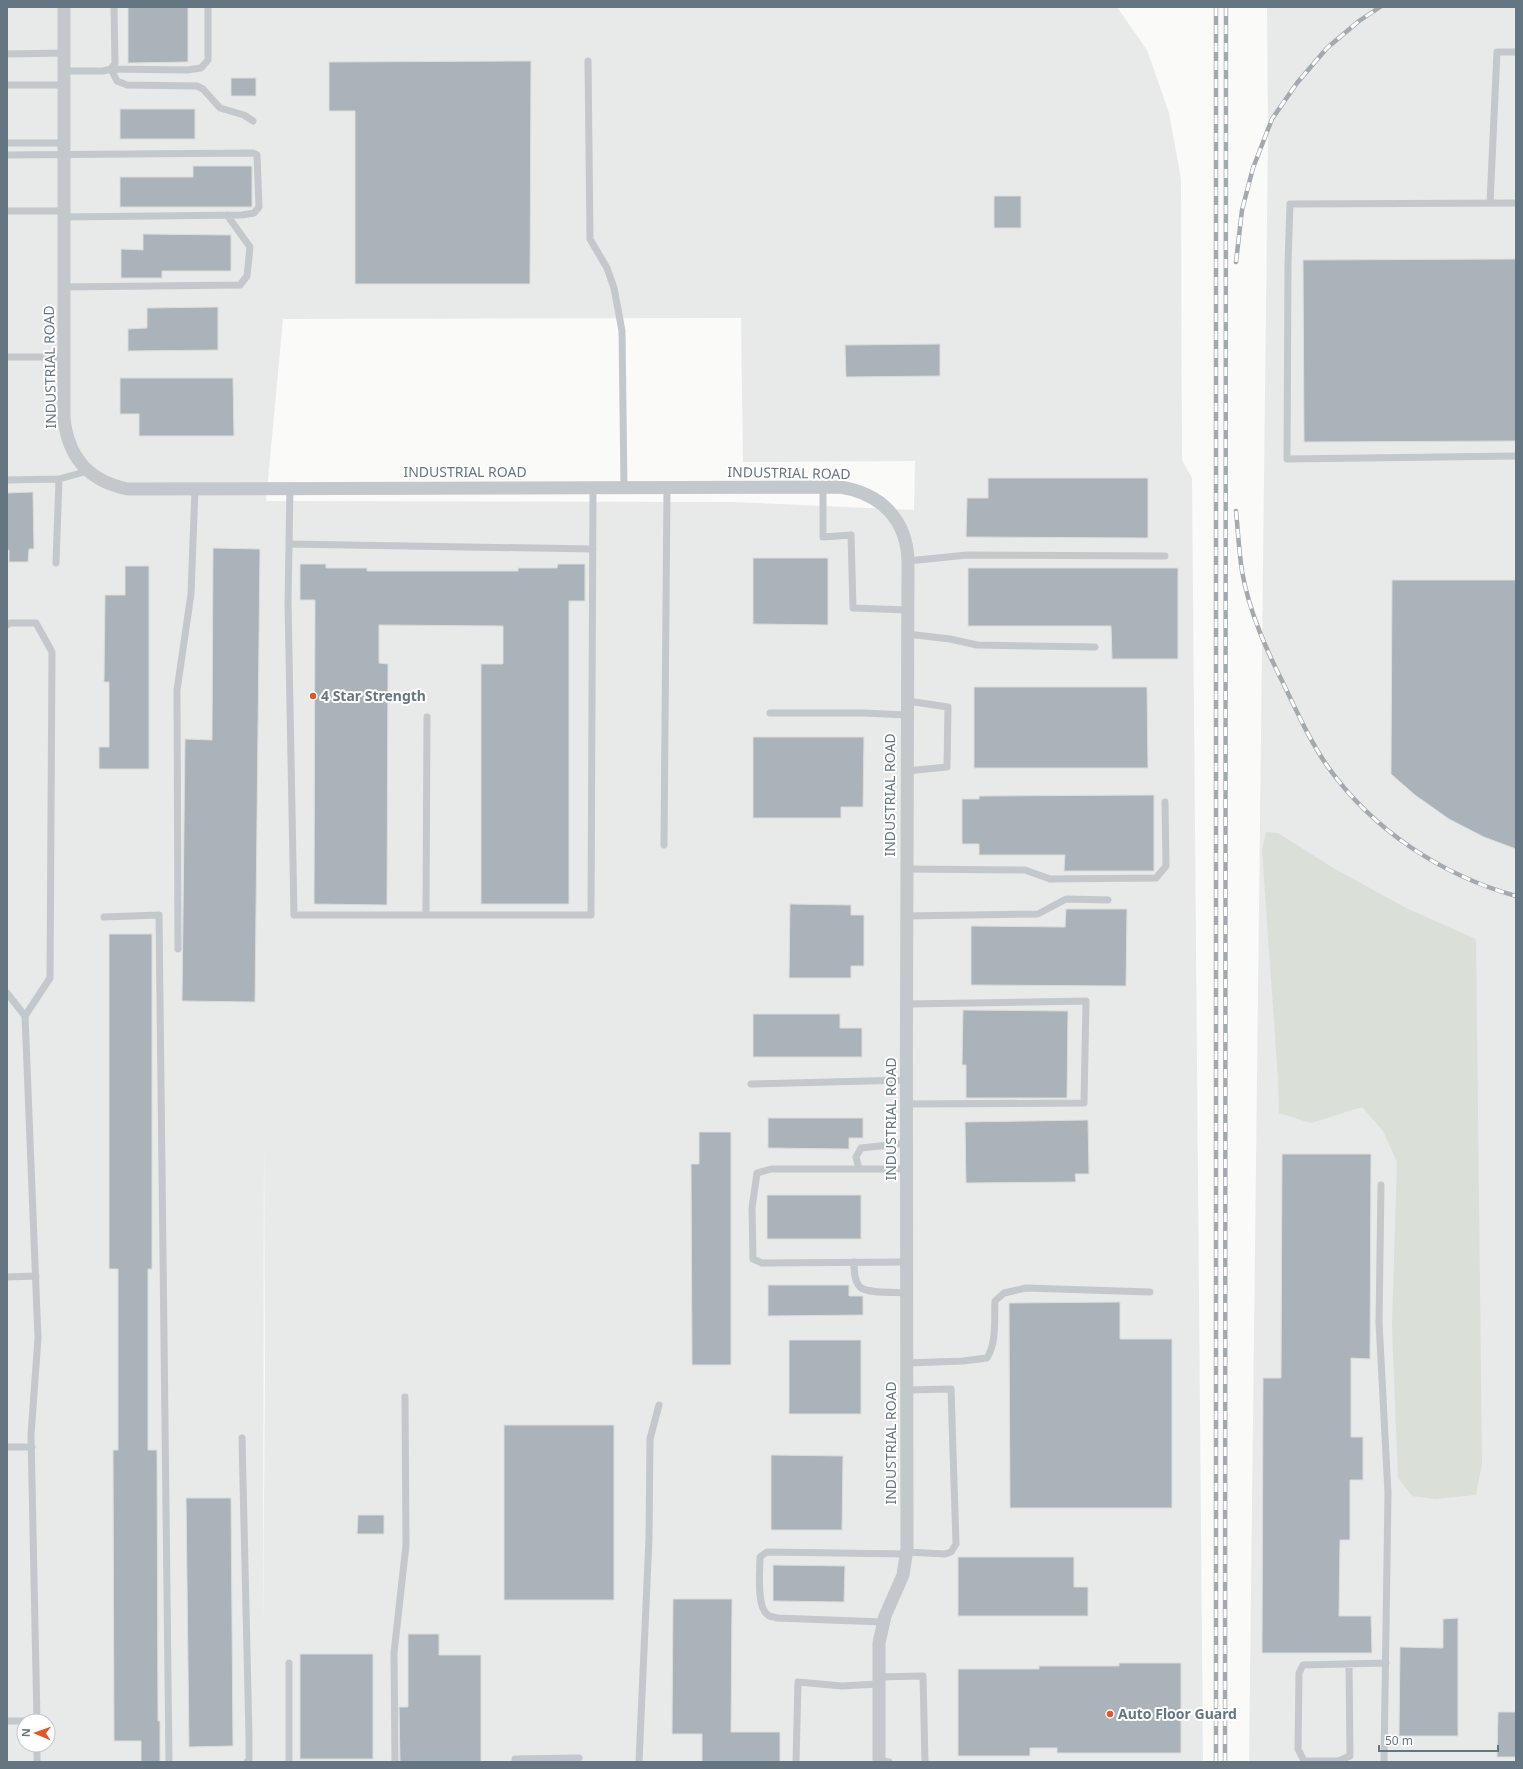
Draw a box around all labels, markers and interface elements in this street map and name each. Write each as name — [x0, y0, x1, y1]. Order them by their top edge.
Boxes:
street label: INDUSTRIAL ROAD — [39, 305, 60, 429]
street label: INDUSTRIAL ROAD — [403, 462, 527, 481]
street label: INDUSTRIAL ROAD — [727, 462, 851, 483]
place label: 4 Star Strength — [321, 686, 426, 705]
marker: 4 Star Strength — [308, 691, 318, 701]
street label: INDUSTRIAL ROAD — [880, 733, 899, 857]
street label: INDUSTRIAL ROAD — [881, 1057, 900, 1181]
street label: INDUSTRIAL ROAD — [881, 1381, 900, 1505]
place label: Auto Floor Guard — [1118, 1704, 1237, 1723]
marker: Auto Floor Guard — [1105, 1709, 1115, 1719]
north arrow — [16, 1713, 56, 1753]
scale bar — [1379, 1727, 1498, 1753]
text: N — [18, 1728, 33, 1737]
text: 50 m — [1385, 1732, 1413, 1749]

